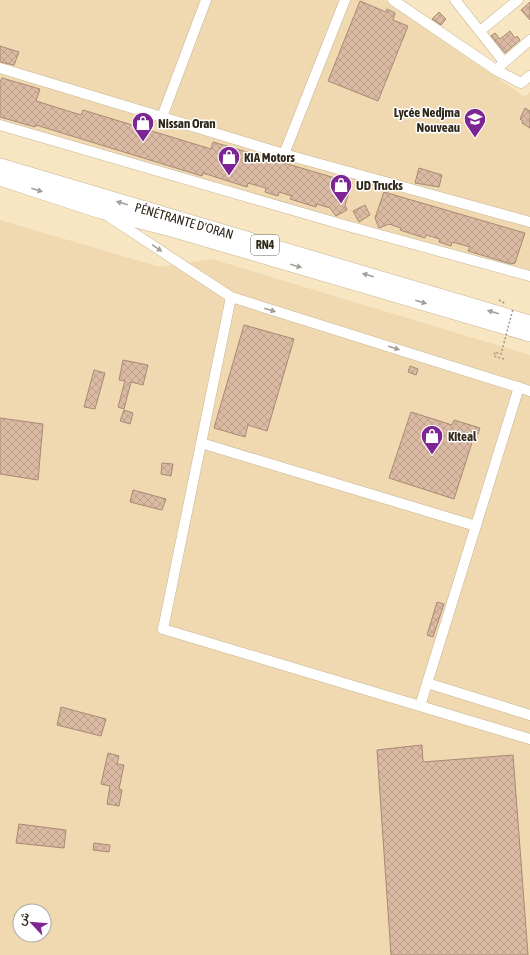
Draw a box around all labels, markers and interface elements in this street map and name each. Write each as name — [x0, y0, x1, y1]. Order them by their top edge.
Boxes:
place label: Lycée Nedjma Nouveau — [394, 105, 460, 135]
school or university icon: Lycée Nedjma Nouveau — [462, 106, 488, 139]
shop icon: Nissan Oran — [130, 110, 156, 143]
place label: Nissan Oran — [158, 116, 216, 131]
shop icon: KIA Motors — [216, 144, 242, 177]
place label: KIA Motors — [244, 150, 295, 165]
shop icon: UD Trucks — [328, 172, 354, 205]
place label: UD Trucks — [356, 178, 403, 193]
one-way arrow — [31, 188, 43, 194]
one-way arrow — [116, 200, 128, 206]
street label: PÉNÉTRANTE D'ORAN — [133, 200, 235, 242]
road number: RN4 — [251, 235, 279, 255]
one-way arrow — [151, 245, 163, 252]
one-way arrow — [291, 263, 303, 269]
one-way arrow — [362, 272, 374, 278]
one-way arrow — [415, 299, 427, 305]
one-way arrow — [265, 307, 277, 313]
one-way arrow — [486, 309, 498, 315]
one-way arrow — [389, 345, 401, 351]
shop icon: Kiteal — [419, 423, 445, 456]
place label: Kiteal — [448, 429, 477, 444]
north arrow — [12, 903, 52, 943]
text: ش — [15, 910, 32, 928]

